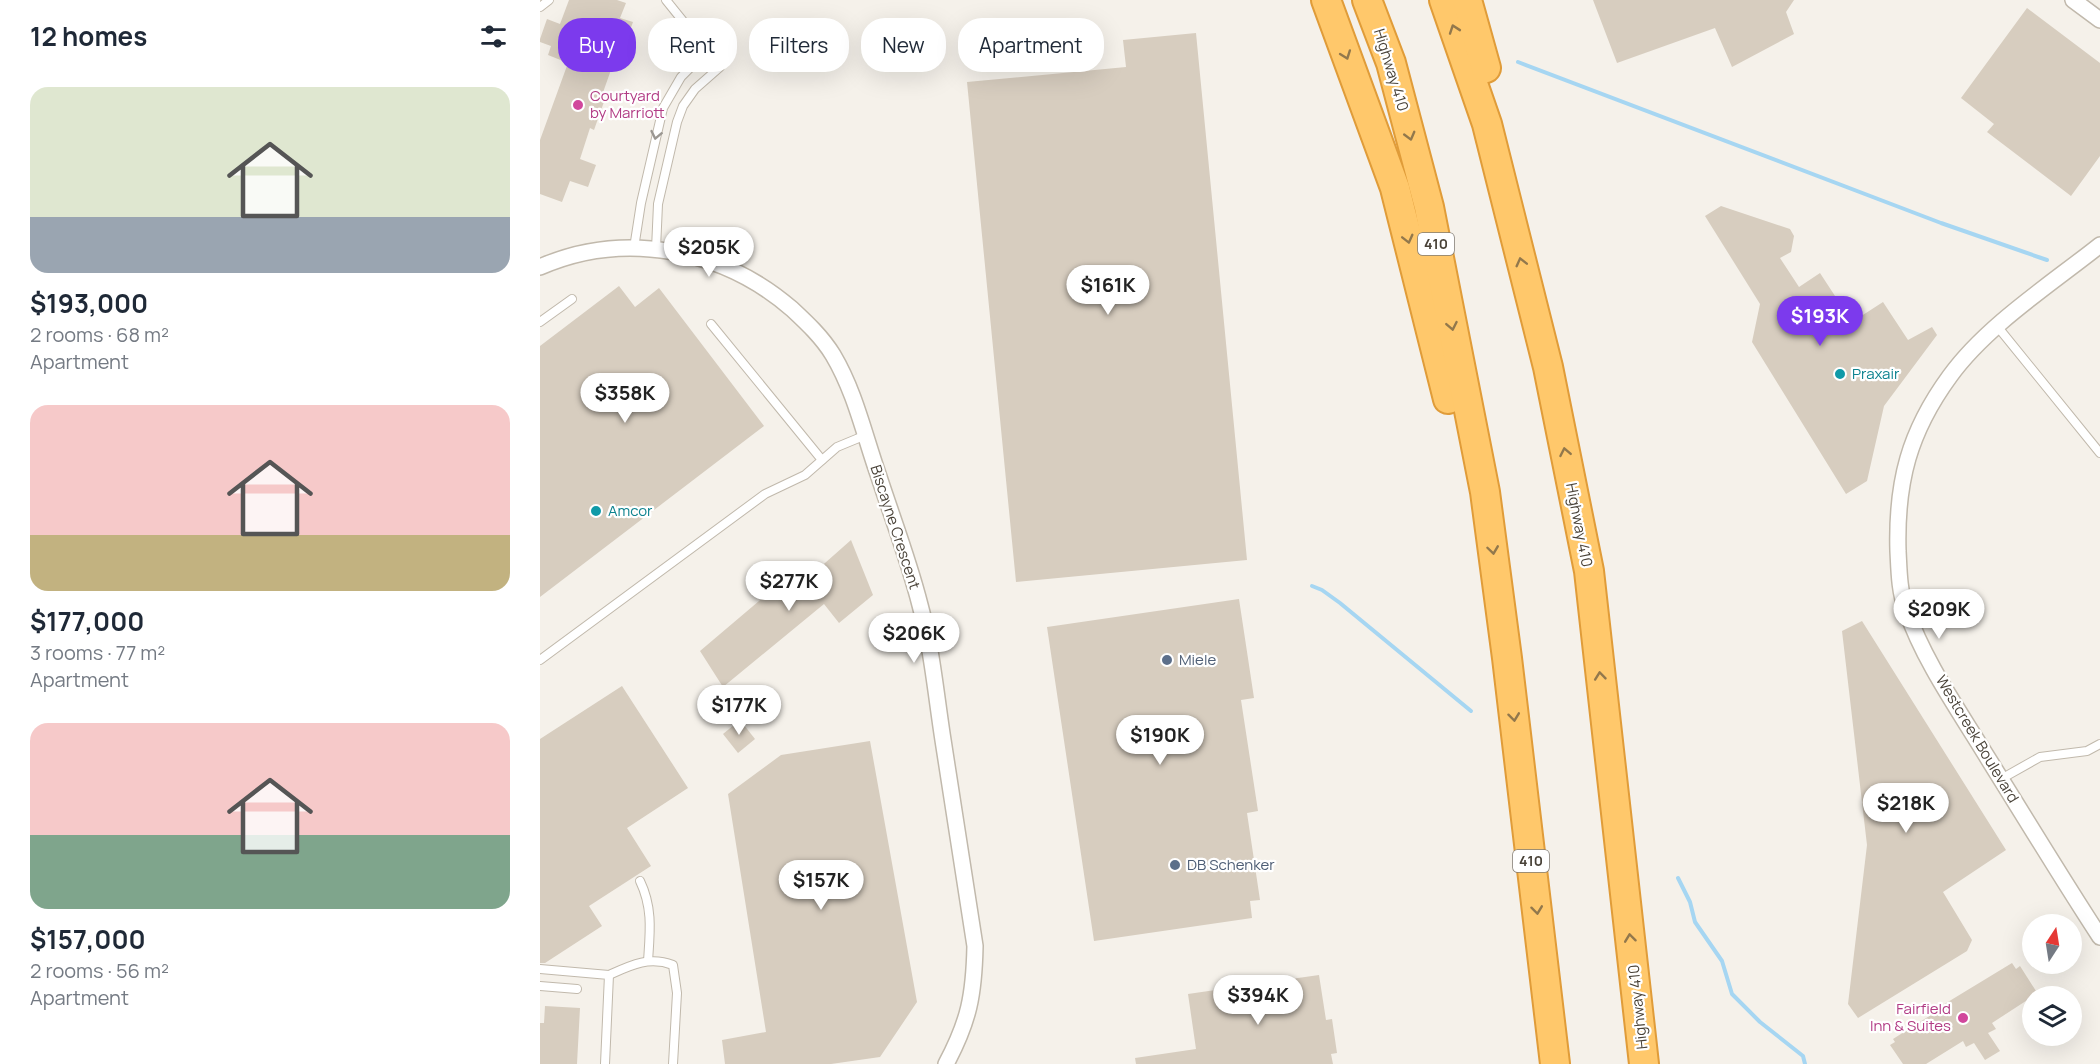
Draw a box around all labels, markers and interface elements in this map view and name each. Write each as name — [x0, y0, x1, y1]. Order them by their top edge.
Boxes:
text: 12 homes — [30, 18, 147, 54]
chip: Buy — [558, 18, 636, 72]
chip: Rent — [648, 18, 737, 72]
chip: Filters — [749, 18, 849, 72]
chip: New — [861, 18, 946, 72]
chip: Apartment — [958, 18, 1104, 72]
icon: filters — [477, 20, 510, 53]
one-way arrow — [1448, 24, 1461, 35]
street label: Highway 410 — [1369, 26, 1414, 114]
one-way arrow — [1339, 49, 1352, 60]
place label: Courtyard by Marriott — [590, 85, 665, 123]
marker: Courtyard by Marriott — [571, 98, 585, 112]
icon: home — [216, 126, 324, 234]
one-way arrow — [650, 129, 663, 139]
one-way arrow — [1403, 130, 1416, 140]
pin: $205K — [667, 227, 751, 278]
text: $205K — [678, 233, 740, 260]
road number: 410 — [1418, 233, 1454, 255]
one-way arrow — [1401, 234, 1414, 244]
one-way arrow — [1516, 257, 1529, 267]
pin: $161K — [1066, 265, 1150, 316]
text: $161K — [1080, 271, 1136, 298]
text: $193,000 — [30, 285, 148, 321]
pin: $193K — [1778, 296, 1862, 347]
text: $193K — [1791, 302, 1849, 329]
text: 2 rooms · 68 m² — [30, 321, 169, 348]
one-way arrow — [1445, 321, 1458, 331]
text: Apartment — [30, 348, 129, 375]
place label: Praxair — [1852, 363, 1900, 384]
marker: Praxair — [1833, 367, 1847, 381]
pin: $358K — [583, 373, 667, 424]
text: $358K — [594, 379, 656, 406]
icon: home — [216, 444, 324, 552]
one-way arrow — [1559, 447, 1572, 457]
street label: Biscayne Crescent — [865, 462, 925, 592]
street label: Highway 410 — [1561, 481, 1598, 569]
place label: Amcor — [608, 500, 653, 521]
marker: Amcor — [589, 504, 603, 518]
one-way arrow — [1486, 546, 1499, 555]
pin: $277K — [747, 561, 831, 612]
text: $277K — [760, 567, 818, 594]
pin: $209K — [1897, 589, 1981, 640]
text: $209K — [1908, 595, 1971, 622]
text: $177,000 — [30, 603, 144, 639]
pin: $206K — [872, 613, 956, 664]
text: $206K — [883, 619, 946, 646]
text: 3 rooms · 77 m² — [30, 639, 165, 666]
place label: Miele — [1179, 649, 1216, 670]
marker: Miele — [1160, 653, 1174, 667]
text: Apartment — [30, 666, 129, 693]
street label: Westcreek Boulevard — [1931, 671, 2024, 807]
one-way arrow — [1594, 672, 1607, 681]
pin: $177K — [697, 685, 781, 736]
text: $177K — [711, 691, 767, 718]
one-way arrow — [1507, 712, 1520, 721]
pin: $190K — [1118, 715, 1202, 766]
text: $190K — [1130, 721, 1190, 748]
icon: home — [216, 762, 324, 870]
pin: $218K — [1864, 783, 1948, 834]
text: $218K — [1877, 789, 1935, 816]
road number: 410 — [1513, 850, 1549, 872]
place label: DB Schenker — [1187, 854, 1275, 875]
marker: DB Schenker — [1168, 858, 1182, 872]
pin: $157K — [779, 860, 863, 911]
text: $157K — [793, 866, 849, 893]
one-way arrow — [1530, 906, 1542, 915]
north arrow — [2022, 914, 2082, 974]
map controls — [2022, 914, 2082, 1046]
text: $157,000 — [30, 921, 146, 957]
one-way arrow — [1624, 934, 1637, 943]
text: 2 rooms · 56 m² — [30, 957, 169, 984]
street label: Highway 410 — [1623, 964, 1652, 1051]
pin: $394K — [1216, 975, 1300, 1026]
text: $394K — [1227, 981, 1289, 1008]
text: Apartment — [30, 984, 129, 1011]
button: layers — [2022, 986, 2082, 1046]
place label: Fairfield Inn & Suites — [1870, 998, 1951, 1036]
marker: Fairfield Inn & Suites — [1956, 1011, 1970, 1025]

